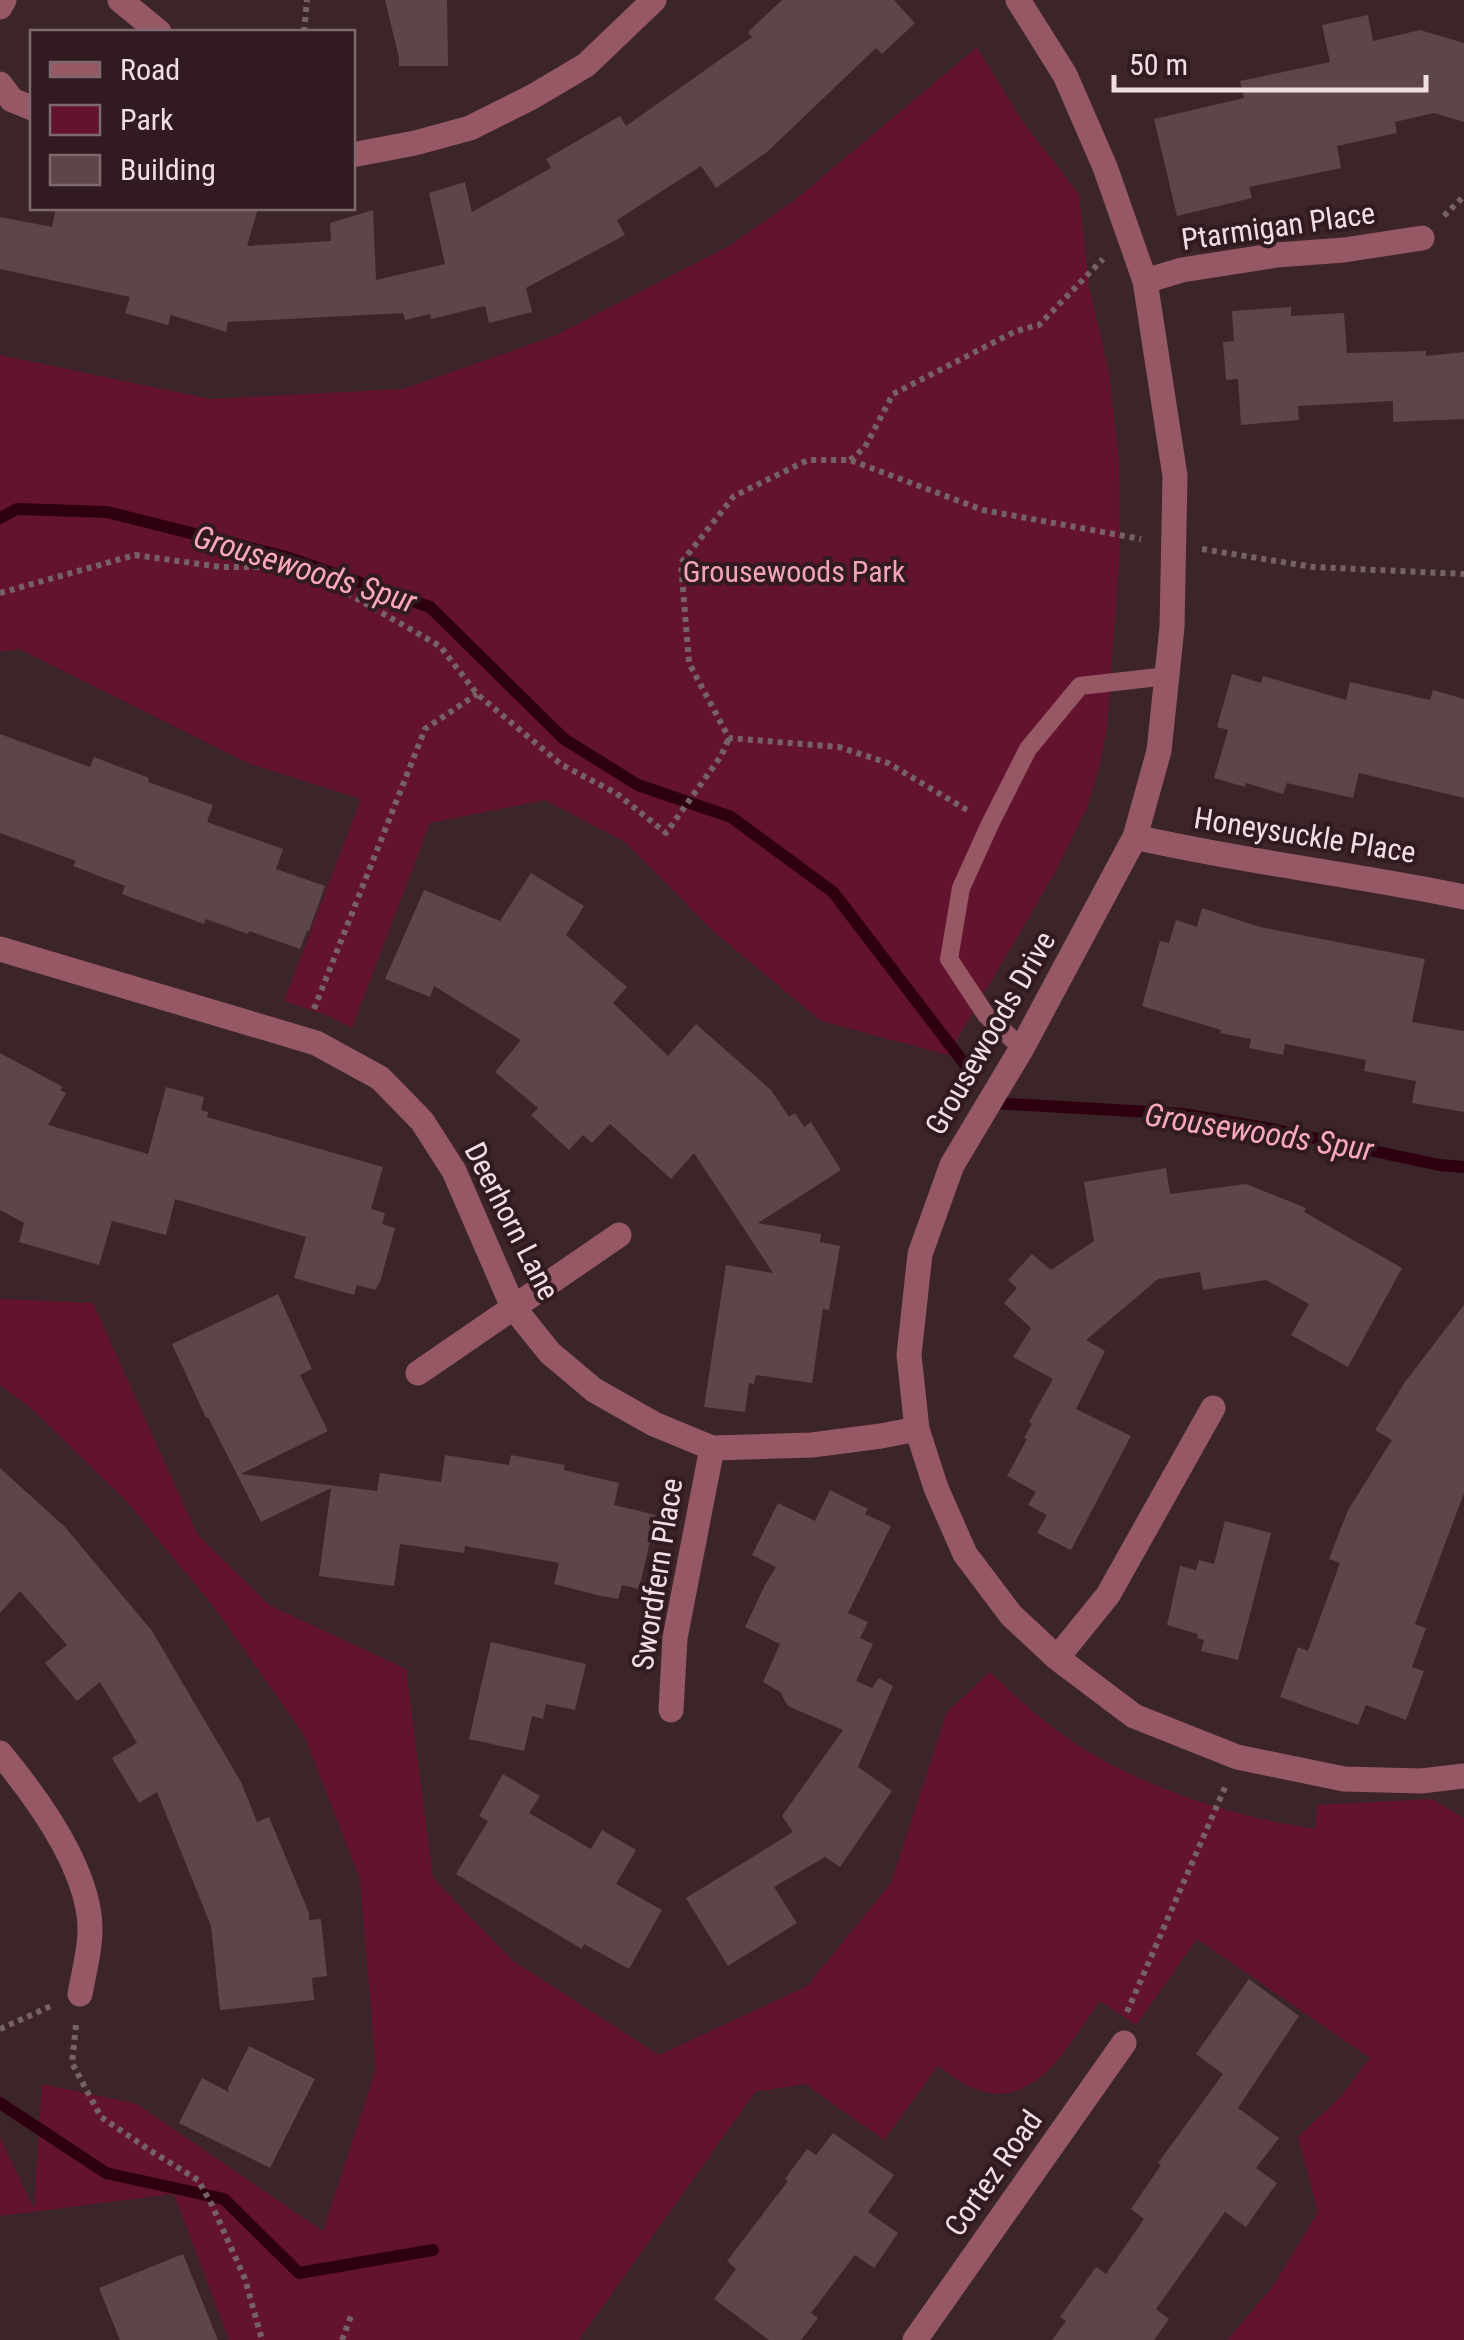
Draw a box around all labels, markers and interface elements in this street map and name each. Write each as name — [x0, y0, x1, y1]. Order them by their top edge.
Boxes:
legend — [30, 30, 355, 210]
scale bar — [1114, 30, 1426, 92]
text: 50 m — [1129, 47, 1188, 82]
text: Road — [120, 52, 180, 87]
text: Park — [120, 102, 174, 137]
text: Building — [120, 152, 216, 187]
street label: Ptarmigan Place — [1179, 195, 1377, 257]
water label: Grousewoods Spur — [189, 517, 422, 621]
park label: Grousewoods Park — [683, 554, 906, 589]
street label: Honeysuckle Place — [1192, 800, 1418, 870]
street label: Grousewoods Drive — [918, 925, 1062, 1141]
water label: Grousewoods Spur — [1142, 1095, 1377, 1169]
street label: Deerhorn Lane — [457, 1137, 567, 1305]
street label: Swordfern Place — [625, 1476, 689, 1672]
street label: Cortez Road — [937, 2104, 1049, 2242]

